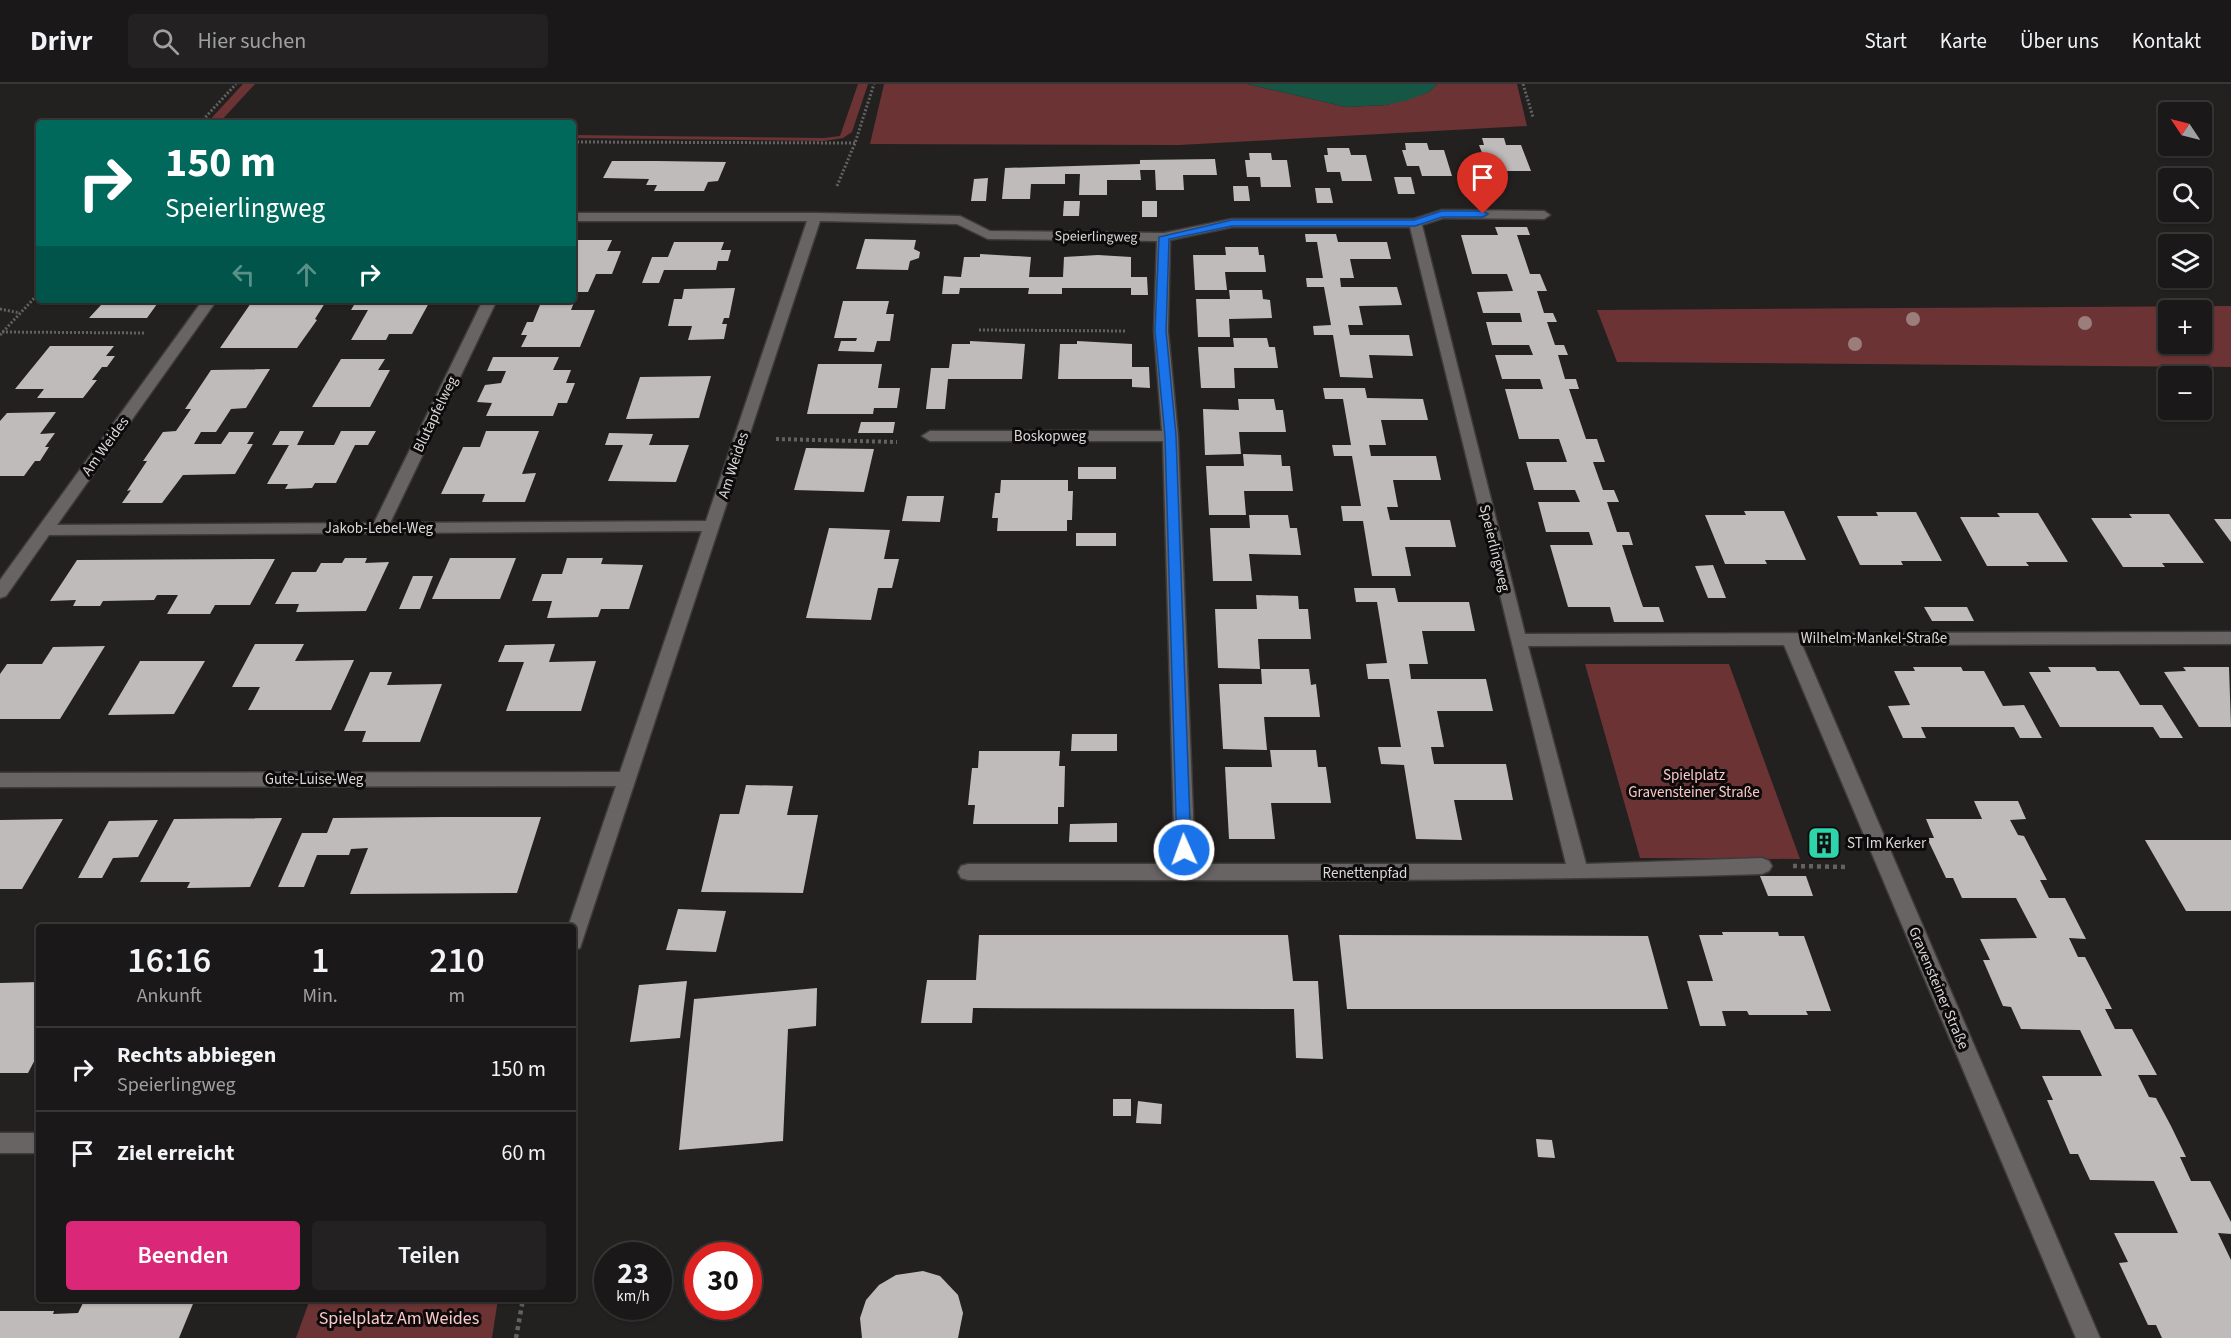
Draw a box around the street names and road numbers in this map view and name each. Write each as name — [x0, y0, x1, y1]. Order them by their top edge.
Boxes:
street label: Speierlingweg — [1054, 226, 1138, 248]
street label: Blutapfelweg — [408, 372, 463, 456]
street label: Am Weides — [77, 412, 134, 480]
street label: Boskopweg — [1014, 426, 1087, 447]
street label: Am Weides — [713, 429, 754, 501]
street label: Speierlingweg — [1474, 502, 1516, 594]
street label: Jakob-Lebel-Weg — [325, 518, 434, 539]
street label: Wilhelm-Mankel-Straße — [1801, 628, 1947, 649]
street label: Gute-Luise-Weg — [265, 769, 364, 790]
street label: Renettenpfad — [1323, 863, 1407, 884]
street label: Gravensteiner Straße — [1903, 924, 1974, 1053]

